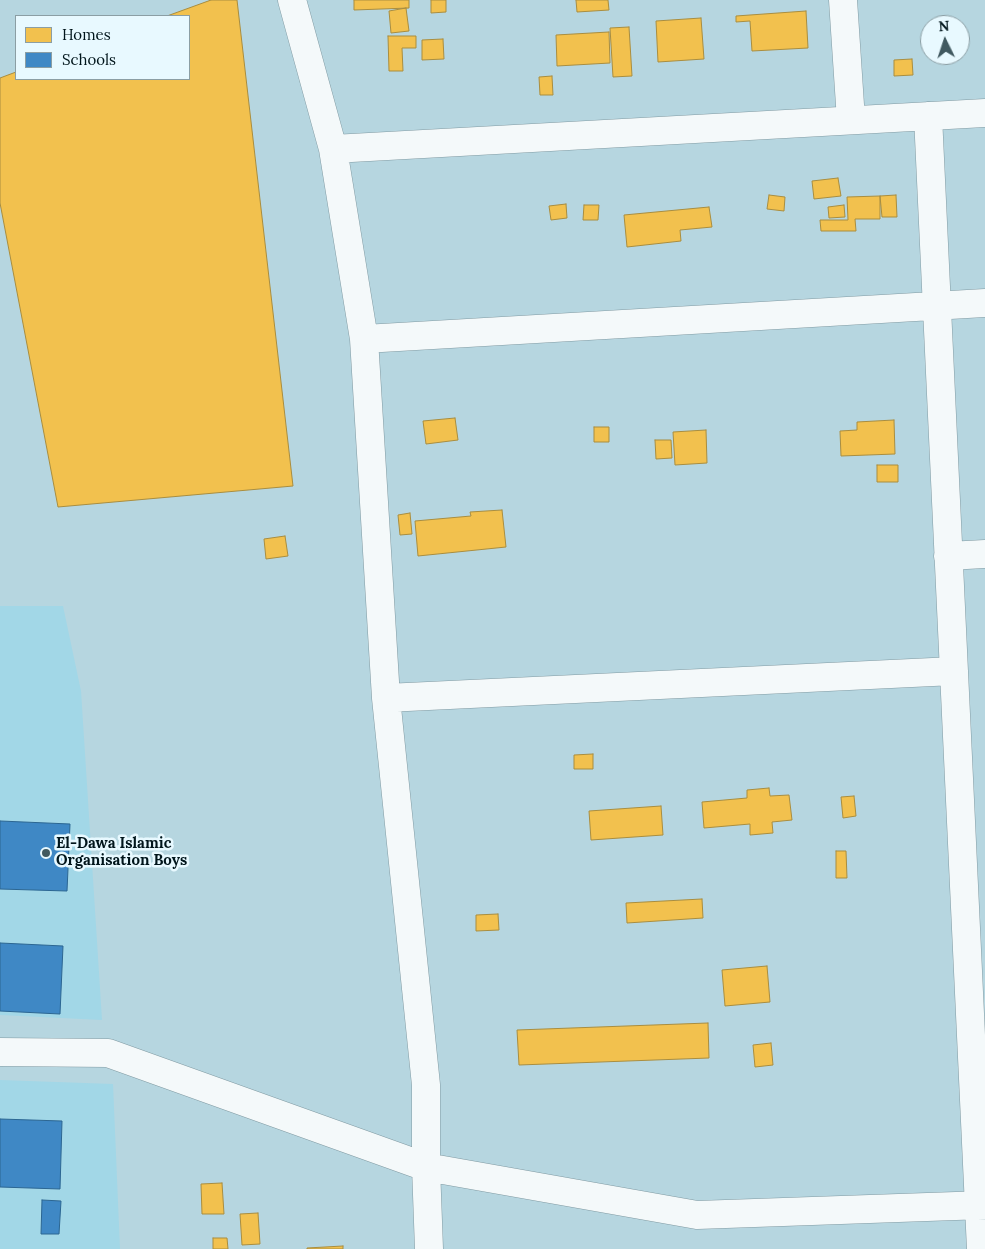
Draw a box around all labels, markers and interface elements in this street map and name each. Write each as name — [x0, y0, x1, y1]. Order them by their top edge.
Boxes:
legend — [15, 15, 190, 80]
north arrow — [920, 15, 970, 65]
text: N — [938, 17, 950, 35]
text: Homes — [62, 25, 111, 44]
text: Schools — [62, 50, 116, 69]
place label: El-Dawa Islamic Organisation Boys — [56, 835, 187, 870]
marker: El-Dawa Islamic Organisation Boys — [40, 847, 52, 859]

